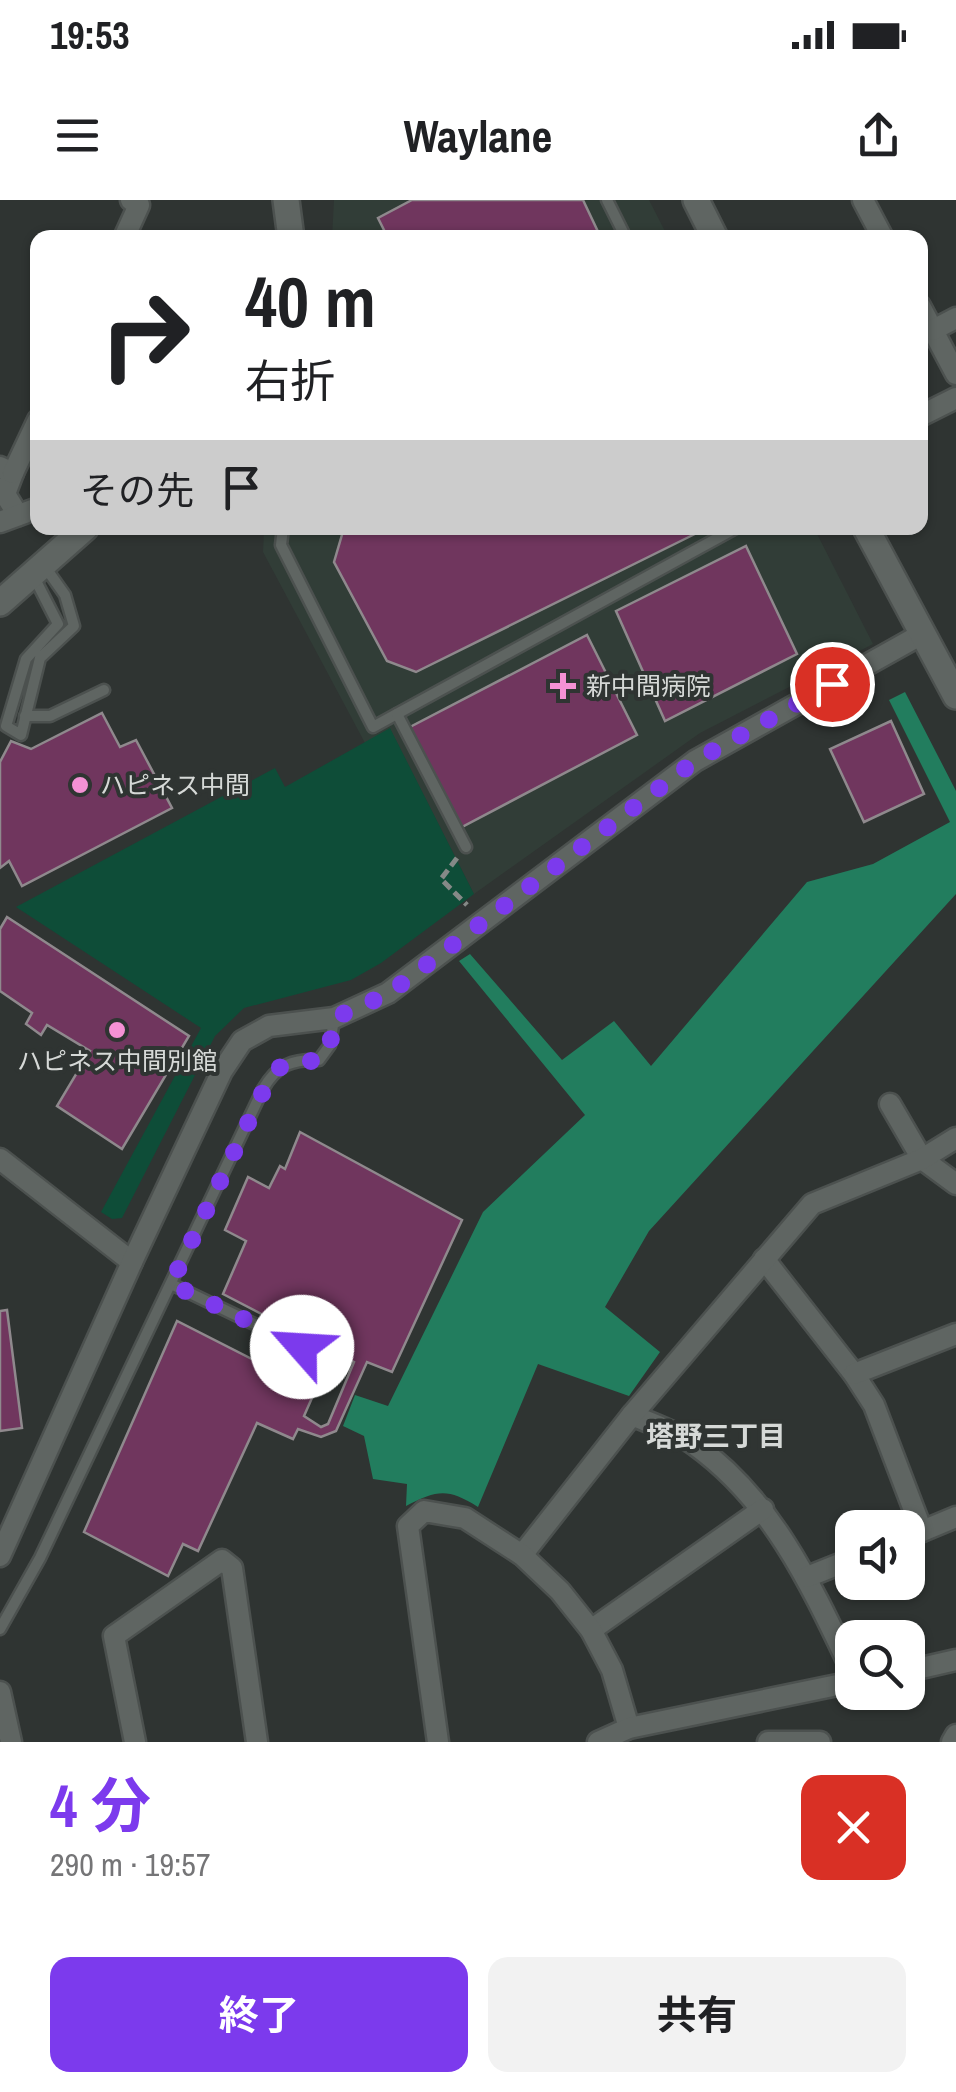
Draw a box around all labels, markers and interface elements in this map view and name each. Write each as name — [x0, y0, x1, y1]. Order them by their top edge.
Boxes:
text: 19:53 — [50, 10, 130, 61]
text: Waylane — [404, 105, 552, 166]
icon: menu — [50, 108, 105, 163]
icon: share — [851, 108, 906, 163]
text: 40 m — [245, 255, 376, 349]
icon: right — [80, 270, 210, 400]
text: 右折 — [245, 350, 335, 411]
icon: arrive — [214, 460, 269, 515]
text: その先 — [80, 465, 194, 516]
pin — [790, 642, 875, 727]
icon: arrive — [805, 657, 860, 712]
place label: 新中間病院 — [586, 669, 711, 703]
marker: 新中間病院 — [550, 673, 576, 699]
place label: ハピネス中間 — [100, 768, 250, 802]
marker: ハピネス中間 — [69, 774, 91, 796]
marker: ハピネス中間別館 — [106, 1019, 128, 1041]
place label: ハピネス中間別館 — [17, 1044, 217, 1078]
position arrow — [250, 1295, 354, 1399]
district label: 塔野三丁目 — [646, 1417, 786, 1455]
map controls — [835, 1510, 925, 1710]
button: sound — [835, 1510, 925, 1600]
button: search — [835, 1620, 925, 1710]
text: 4 分 — [50, 1765, 151, 1846]
button: close — [801, 1775, 906, 1880]
text: 290 m · 19:57 — [50, 1843, 210, 1886]
button: 終了 — [50, 1957, 468, 2072]
button: 共有 — [488, 1957, 906, 2072]

